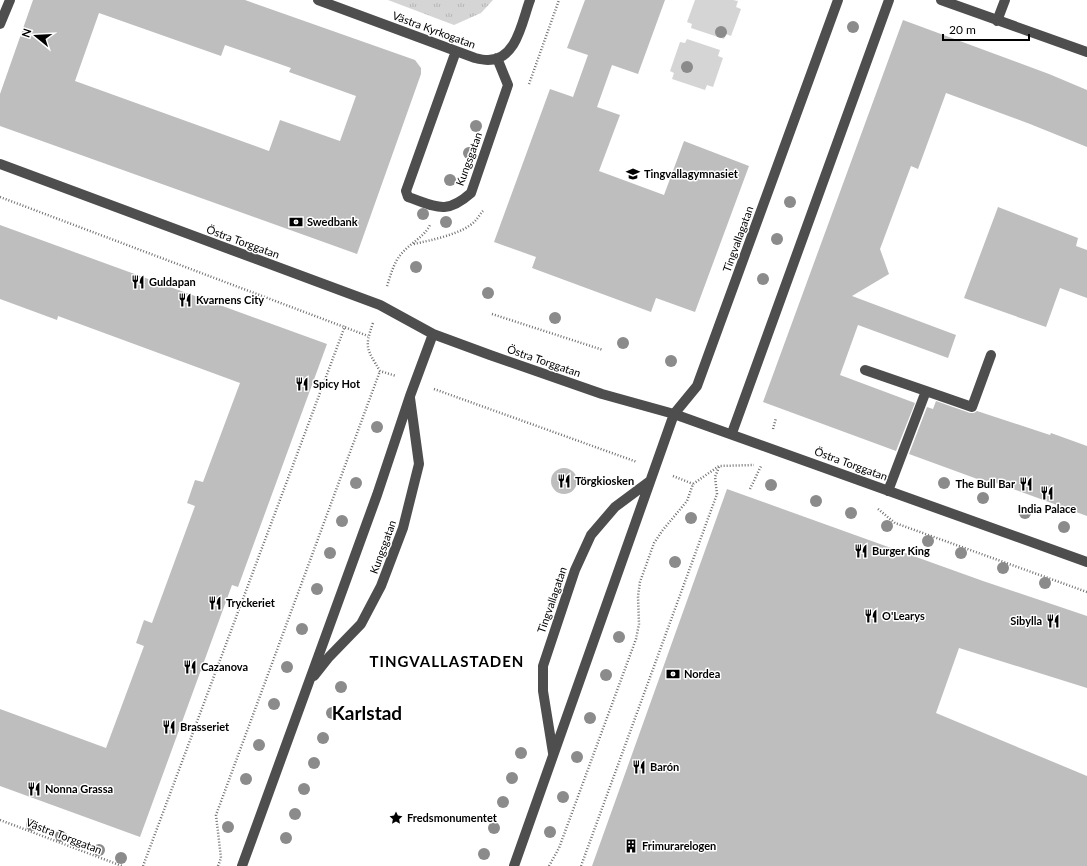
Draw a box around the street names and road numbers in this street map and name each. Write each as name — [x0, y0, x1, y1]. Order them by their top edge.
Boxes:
street label: Västra Kyrkogatan — [391, 8, 478, 51]
street label: Kungsgatan — [453, 130, 484, 188]
street label: Tingvallagatan — [720, 204, 755, 274]
street label: Östra Torggatan — [205, 222, 282, 261]
street label: Östra Torggatan — [506, 342, 583, 379]
street label: Östra Torggatan — [813, 444, 890, 483]
street label: Kungsgatan — [367, 518, 398, 576]
street label: Tingvallagatan — [534, 565, 569, 635]
street label: Västra Torggatan — [24, 815, 104, 856]

